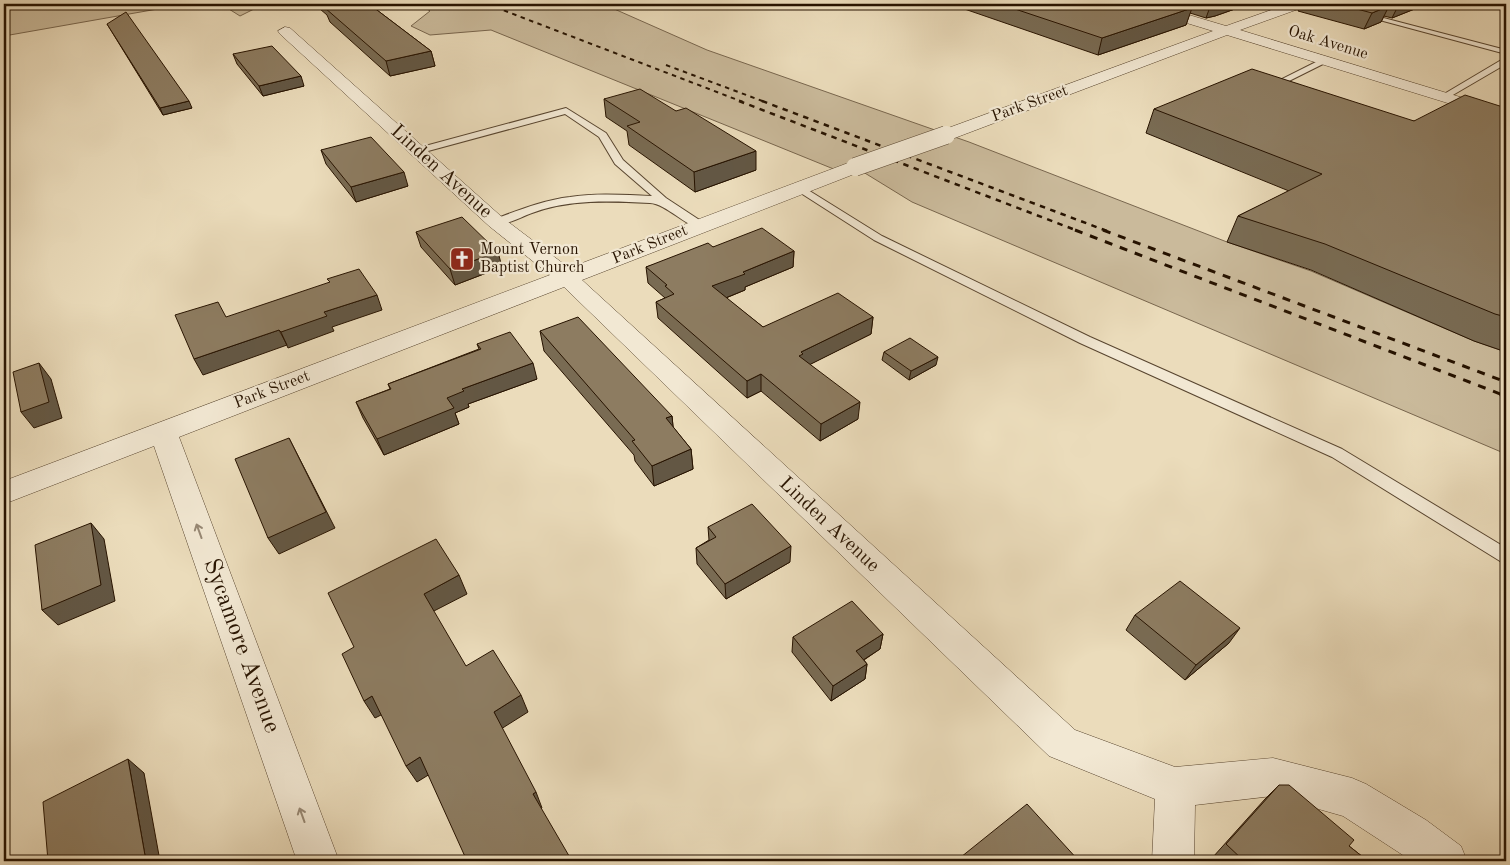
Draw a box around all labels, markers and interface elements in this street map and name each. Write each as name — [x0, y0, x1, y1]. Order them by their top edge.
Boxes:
street label: Oak Avenue — [1286, 23, 1370, 63]
street label: Park Street — [990, 83, 1071, 125]
street label: Linden Avenue — [386, 121, 496, 223]
street label: Park Street — [610, 222, 690, 267]
place label: Mount Vernon Baptist Church — [480, 242, 585, 276]
church icon: Mount Vernon Baptist Church — [449, 246, 475, 272]
street label: Park Street — [232, 368, 313, 412]
street label: Linden Avenue — [775, 474, 883, 576]
one-way arrow — [194, 524, 203, 539]
street label: Sycamore Avenue — [198, 556, 284, 736]
one-way arrow — [297, 808, 306, 824]

